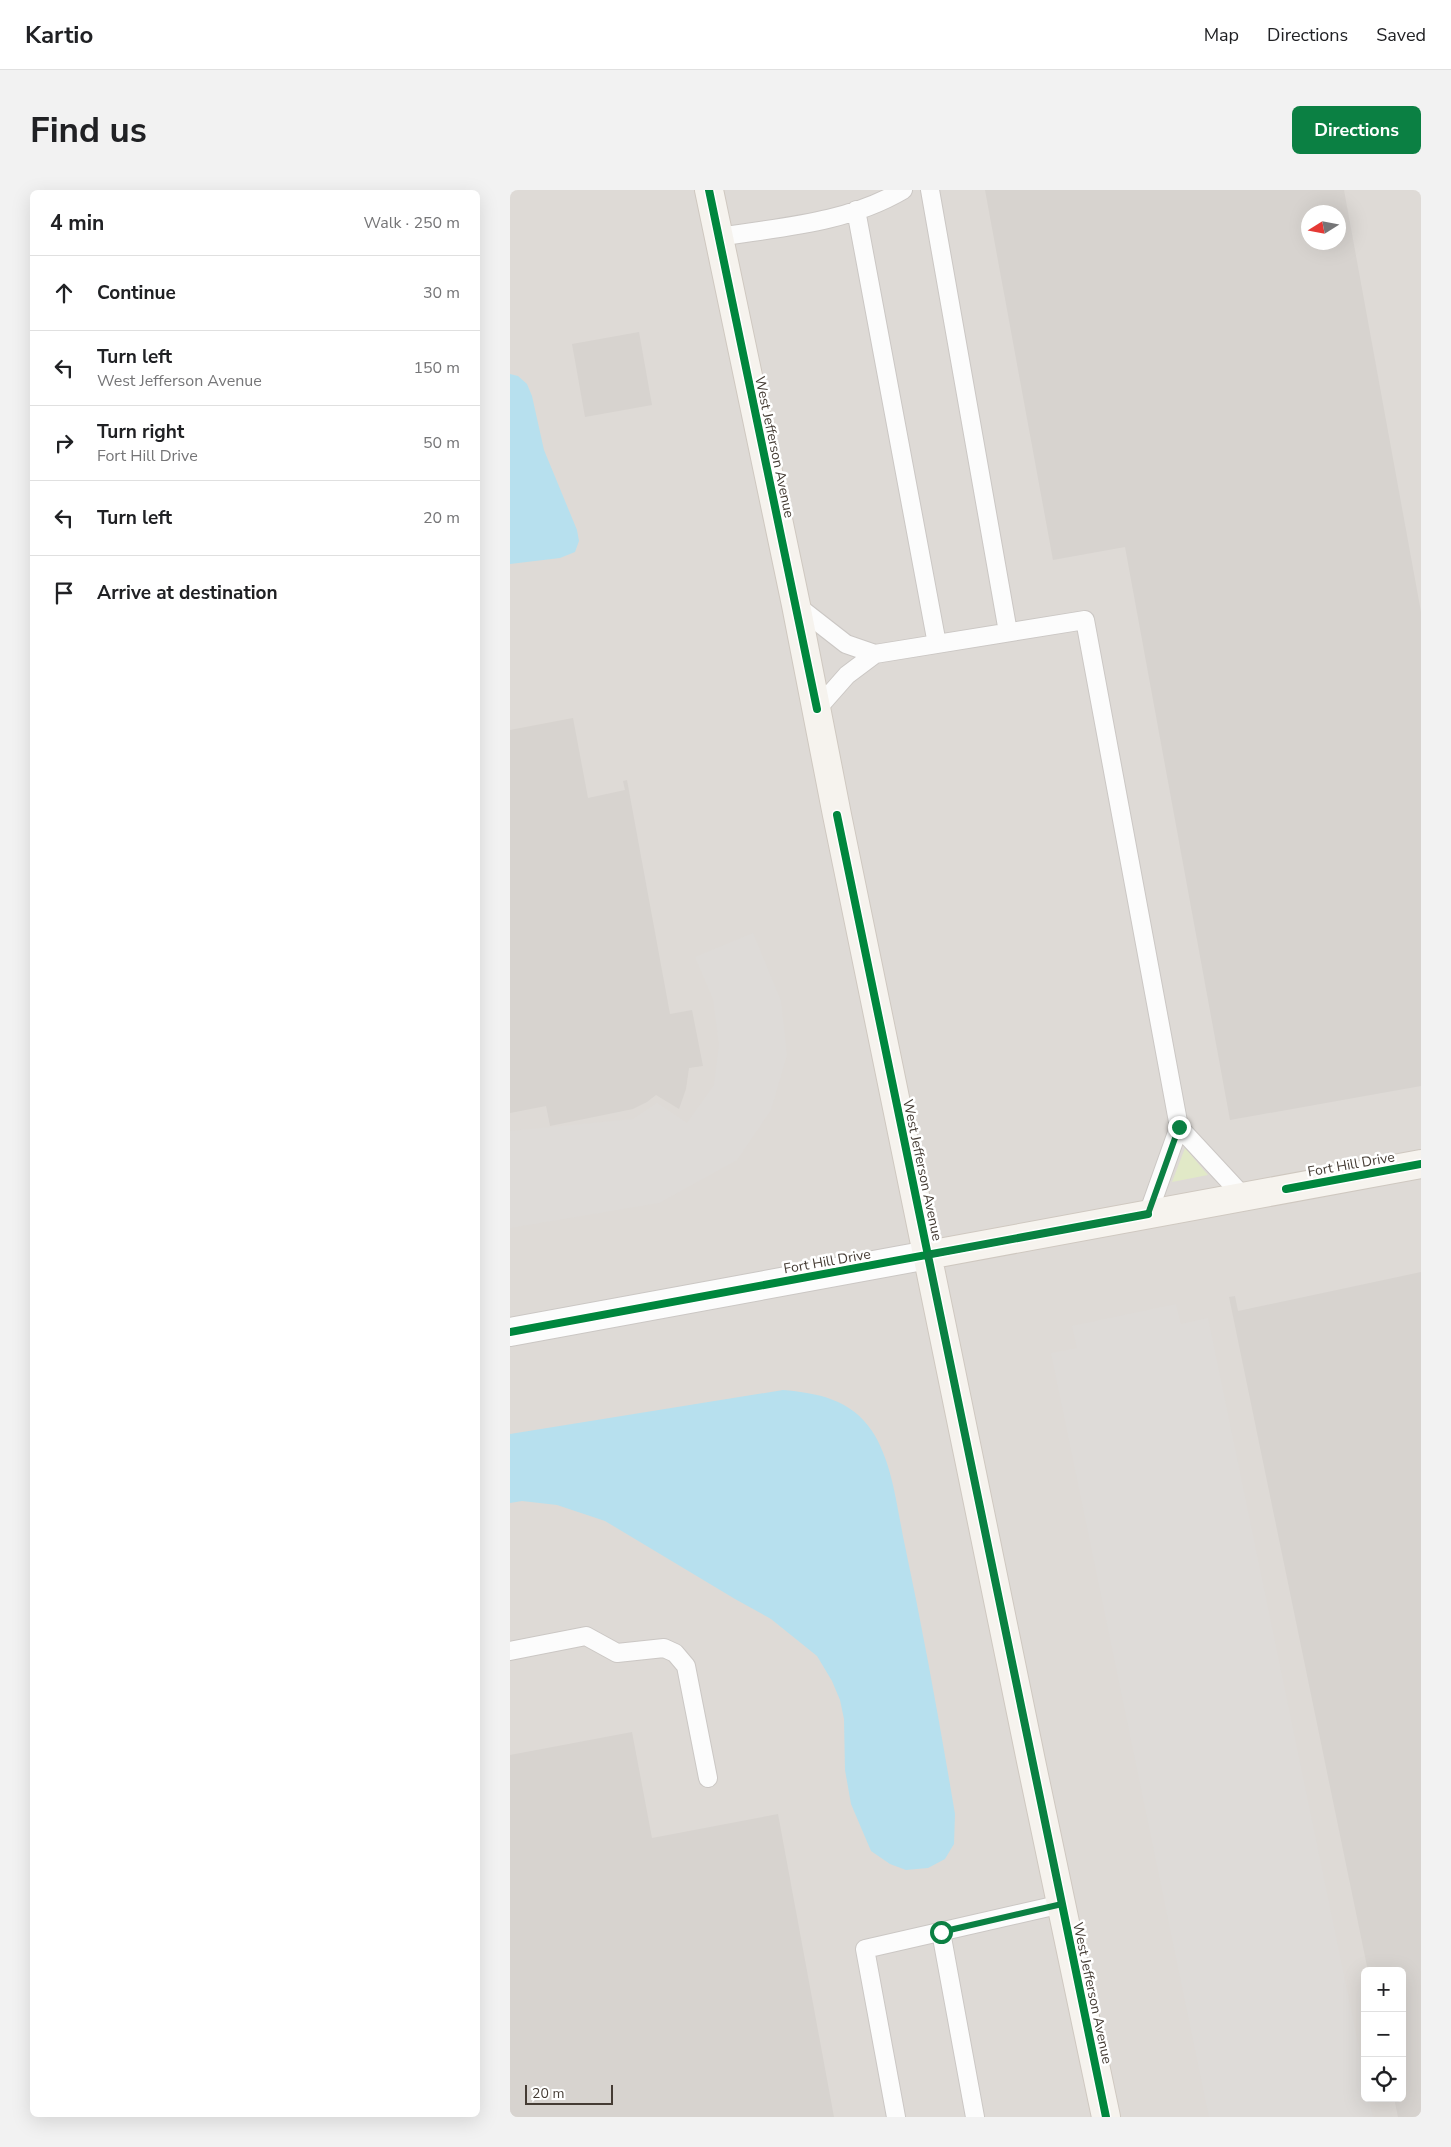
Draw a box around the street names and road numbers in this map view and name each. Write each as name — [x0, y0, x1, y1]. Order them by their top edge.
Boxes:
street label: West Jefferson Avenue — [750, 375, 799, 520]
street label: West Jefferson Avenue — [898, 1098, 947, 1243]
street label: Fort Hill Drive — [1306, 1147, 1396, 1181]
street label: Fort Hill Drive — [782, 1244, 872, 1278]
street label: West Jefferson Avenue — [1068, 1921, 1117, 2066]

